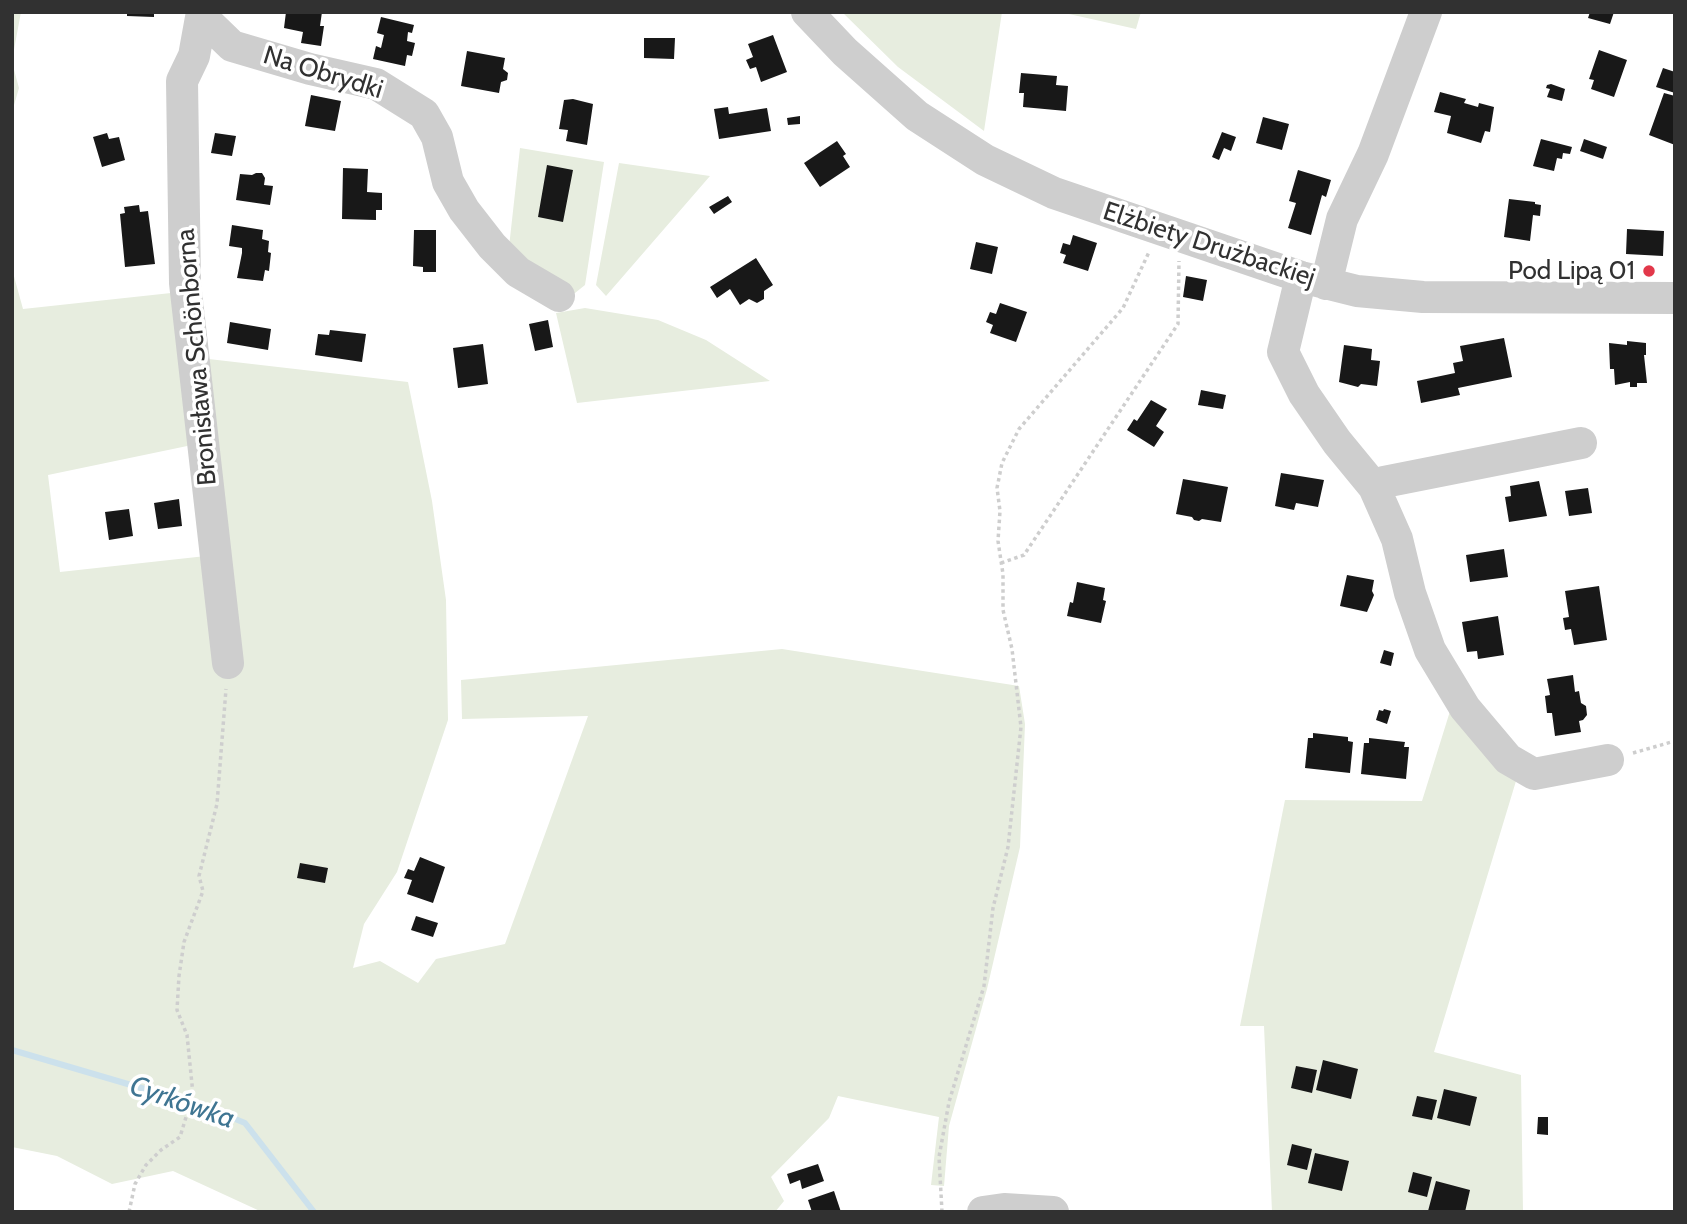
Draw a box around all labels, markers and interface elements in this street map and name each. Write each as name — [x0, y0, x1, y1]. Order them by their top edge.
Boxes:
street label: Na Obrydki — [259, 40, 387, 106]
street label: Elżbiety Drużbackiej — [1099, 196, 1319, 294]
street label: Bronisława Schönborna — [170, 227, 224, 487]
place label: Pod Lipą 01 — [1508, 255, 1635, 287]
marker: Pod Lipą 01 — [1641, 263, 1657, 279]
water label: Cyrkówka — [125, 1069, 239, 1137]

